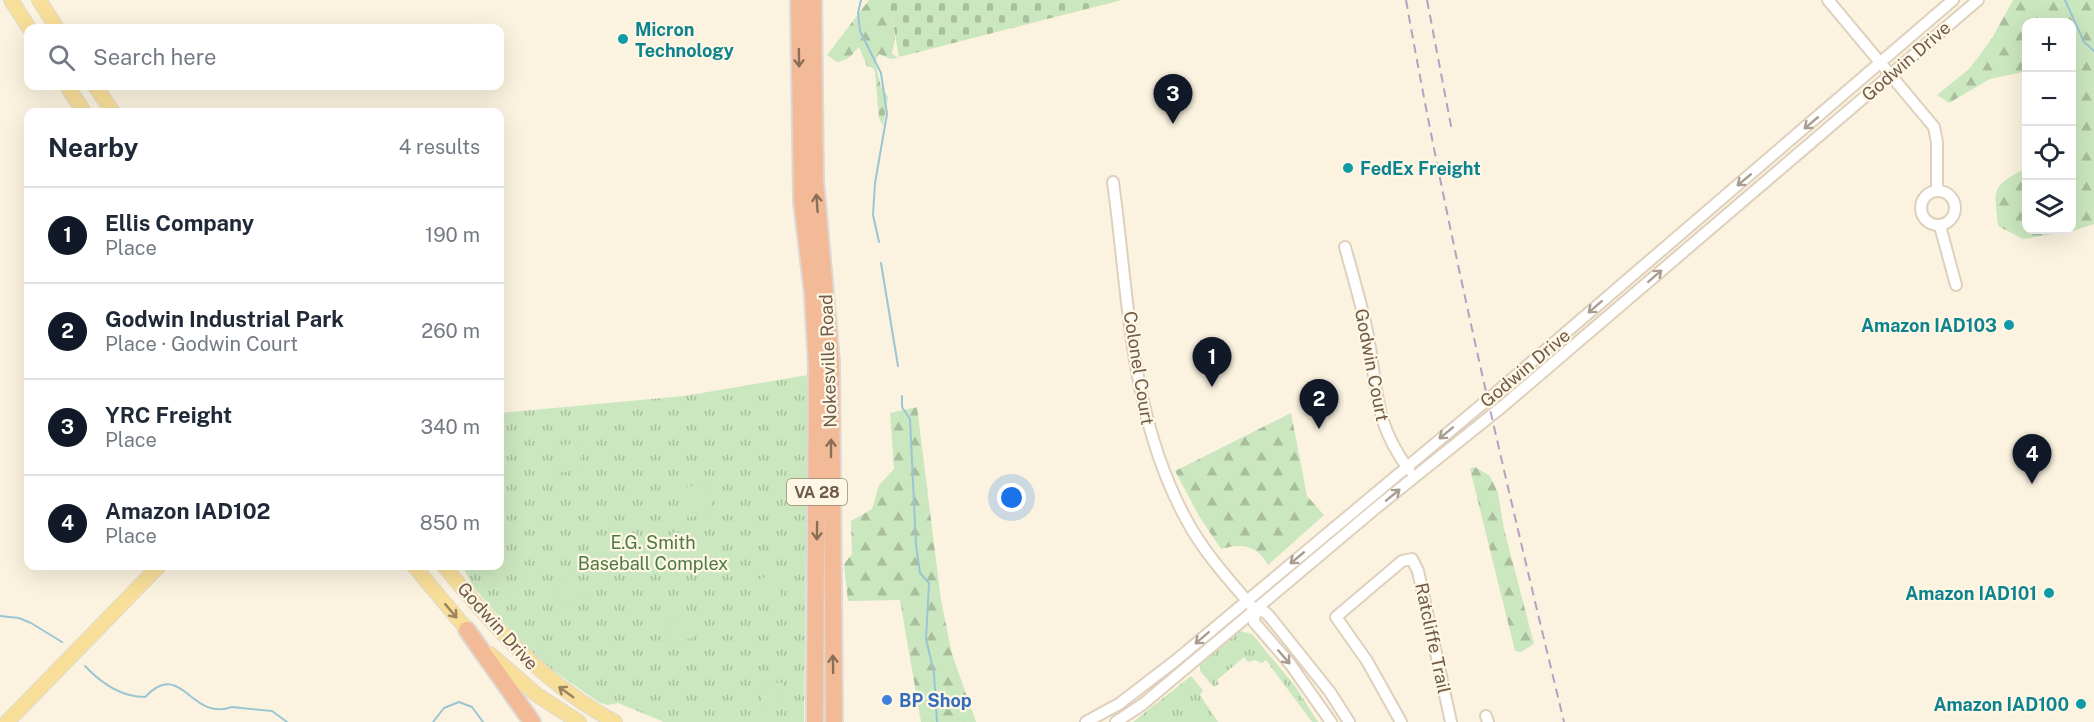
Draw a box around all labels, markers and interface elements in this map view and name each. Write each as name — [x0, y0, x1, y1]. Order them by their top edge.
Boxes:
street label: Godwin Drive — [1857, 17, 1955, 105]
map controls — [2022, 18, 2076, 234]
button: + — [2022, 18, 2076, 72]
place label: Micron Technology — [635, 19, 734, 61]
search box — [24, 24, 504, 90]
marker: Micron Technology — [616, 32, 630, 46]
icon: search — [45, 41, 78, 74]
text: Search here — [93, 44, 217, 70]
one-way arrow — [793, 48, 805, 68]
button: − — [2022, 72, 2076, 126]
pin: 3 — [1154, 74, 1192, 124]
one-way arrow — [1804, 116, 1819, 130]
button: locate — [2022, 126, 2076, 180]
text: Nearby — [48, 132, 138, 163]
text: 4 results — [399, 135, 480, 159]
place label: FedEx Freight — [1360, 158, 1481, 179]
marker: FedEx Freight — [1341, 161, 1355, 175]
one-way arrow — [1737, 173, 1752, 187]
button: layers — [2022, 180, 2076, 234]
one-way arrow — [811, 193, 822, 213]
text: Ellis Company — [105, 210, 254, 236]
text: 1 — [63, 223, 72, 247]
text: 190 m — [425, 223, 480, 247]
text: Place — [105, 236, 157, 260]
one-way arrow — [1647, 269, 1662, 283]
street label: Nokesville Road — [815, 294, 841, 428]
one-way arrow — [1588, 300, 1603, 314]
text: Godwin Industrial Park — [105, 306, 344, 332]
street label: Godwin Court — [1351, 307, 1393, 423]
street label: Colonel Court — [1120, 310, 1158, 426]
place label: Amazon IAD103 — [1861, 315, 1997, 336]
marker: Amazon IAD103 — [2002, 318, 2016, 332]
text: 2 — [61, 319, 74, 343]
text: 260 m — [421, 319, 480, 343]
street label: Godwin Drive — [1476, 324, 1574, 412]
text: Place · Godwin Court — [105, 332, 298, 356]
pin: 1 — [1192, 338, 1232, 387]
pin: 2 — [1300, 380, 1338, 429]
text: YRC Freight — [105, 402, 232, 428]
text: 3 — [61, 415, 74, 439]
text: 340 m — [420, 415, 480, 439]
one-way arrow — [1438, 426, 1454, 439]
text: Place — [105, 428, 157, 452]
pin: 4 — [2012, 434, 2052, 484]
one-way arrow — [825, 438, 837, 458]
road number: VA 28 — [787, 479, 847, 505]
your location — [997, 483, 1026, 512]
one-way arrow — [1384, 488, 1400, 501]
text: Amazon IAD102 — [105, 498, 271, 524]
text: 4 — [61, 511, 74, 535]
text: 850 m — [420, 511, 480, 535]
one-way arrow — [811, 520, 823, 540]
text: Place — [105, 524, 157, 548]
park label: E.G. Smith Baseball Complex — [578, 532, 728, 574]
one-way arrow — [1290, 551, 1305, 565]
street label: Godwin Drive — [453, 578, 543, 674]
street label: Ratcliffe Trail — [1411, 581, 1455, 695]
place label: Amazon IAD101 — [1905, 583, 2037, 604]
marker: Amazon IAD101 — [2042, 586, 2056, 600]
one-way arrow — [444, 603, 458, 618]
one-way arrow — [1195, 631, 1210, 645]
one-way arrow — [1277, 649, 1291, 664]
one-way arrow — [827, 654, 839, 674]
one-way arrow — [558, 686, 574, 698]
place label: BP Shop — [899, 690, 972, 711]
marker: BP Shop — [880, 693, 894, 707]
place label: Amazon IAD100 — [1933, 694, 2069, 715]
marker: Amazon IAD100 — [2074, 697, 2088, 711]

